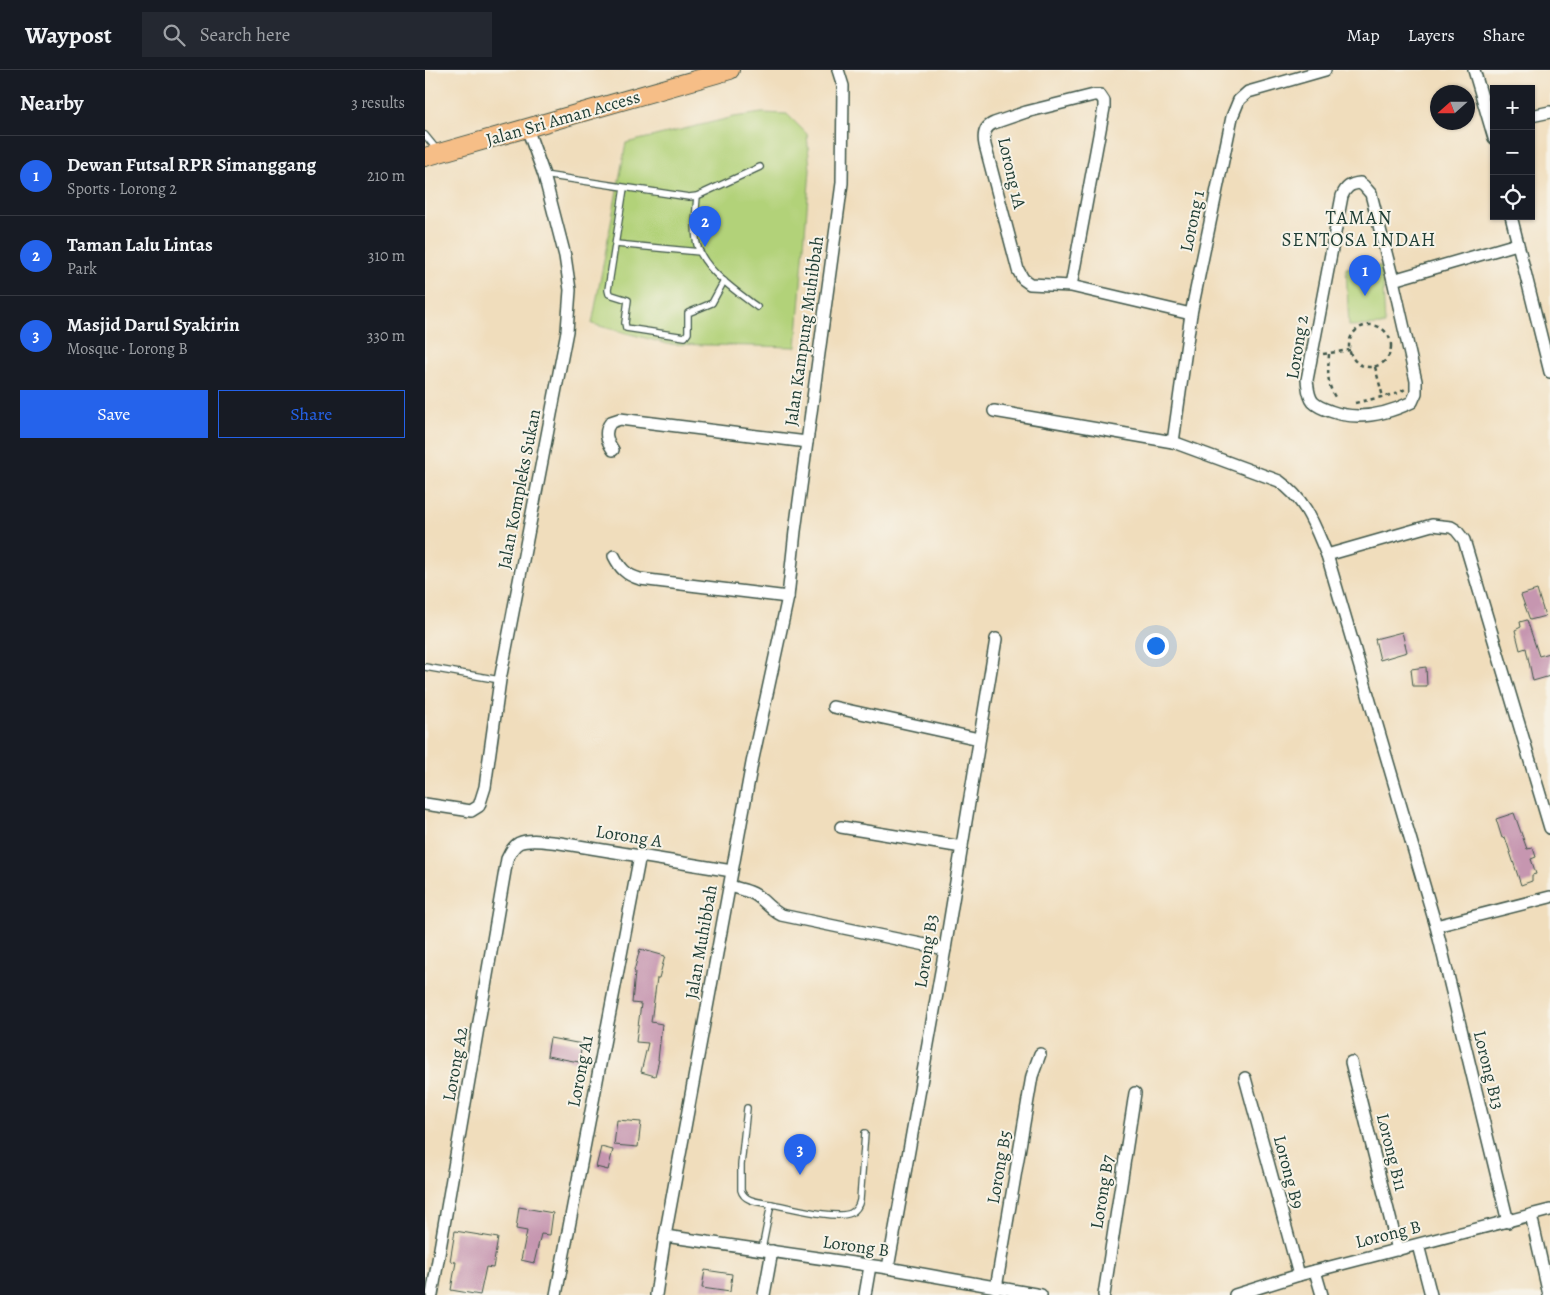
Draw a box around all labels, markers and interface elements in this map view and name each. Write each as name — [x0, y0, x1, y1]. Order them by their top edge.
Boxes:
search box — [142, 12, 492, 57]
text: Waypost — [25, 19, 112, 51]
icon: search — [160, 21, 188, 49]
text: Search here — [200, 22, 290, 48]
text: Map — [1347, 23, 1380, 47]
text: Layers — [1408, 23, 1455, 47]
text: Share — [1483, 23, 1525, 47]
street label: Jalan Sri Aman Access — [483, 85, 643, 151]
north arrow — [1430, 85, 1475, 130]
map controls — [1490, 85, 1535, 220]
button: + — [1490, 85, 1535, 130]
text: Nearby — [20, 89, 83, 117]
text: 3 results — [351, 92, 405, 114]
button: − — [1490, 130, 1535, 175]
street label: Lorong 1A — [992, 135, 1032, 212]
text: Dewan Futsal RPR Simanggang — [67, 152, 316, 178]
text: 1 — [33, 165, 39, 187]
text: 210 m — [367, 165, 405, 187]
button: locate — [1490, 175, 1535, 220]
text: Sports · Lorong 2 — [67, 178, 177, 200]
street label: Lorong 1 — [1174, 188, 1210, 254]
district label: TAMAN SENTOSA INDAH — [1282, 205, 1436, 253]
pin: 2 — [689, 206, 721, 247]
text: Taman Lalu Lintas — [67, 232, 213, 258]
street label: Jalan Kampung Muhibbah — [779, 234, 829, 428]
text: 2 — [32, 245, 40, 267]
text: 310 m — [368, 245, 405, 267]
pin: 1 — [1349, 255, 1381, 296]
text: Park — [67, 258, 97, 280]
text: Masjid Darul Syakirin — [67, 312, 240, 338]
street label: Lorong 2 — [1280, 313, 1314, 381]
text: 3 — [33, 325, 39, 347]
text: 330 m — [367, 325, 405, 347]
text: Mosque · Lorong B — [67, 338, 188, 360]
button: Save — [20, 390, 208, 438]
button: Share — [218, 390, 405, 438]
street label: Jalan Kompleks Sukan — [492, 407, 546, 571]
your location — [1143, 633, 1169, 659]
street label: Lorong A — [594, 819, 664, 853]
street label: Jalan Muhibbah — [679, 883, 723, 1001]
street label: Lorong B3 — [908, 912, 944, 990]
street label: Lorong A2 — [437, 1024, 473, 1103]
street label: Lorong B13 — [1468, 1028, 1510, 1112]
street label: Lorong A1 — [561, 1033, 599, 1109]
street label: Lorong B11 — [1371, 1111, 1413, 1193]
street label: Lorong B5 — [981, 1128, 1017, 1206]
street label: Lorong B9 — [1268, 1133, 1310, 1211]
pin: 3 — [784, 1134, 816, 1175]
street label: Lorong B7 — [1084, 1153, 1120, 1231]
street label: Lorong B — [1353, 1214, 1423, 1254]
street label: Lorong B — [821, 1229, 891, 1263]

